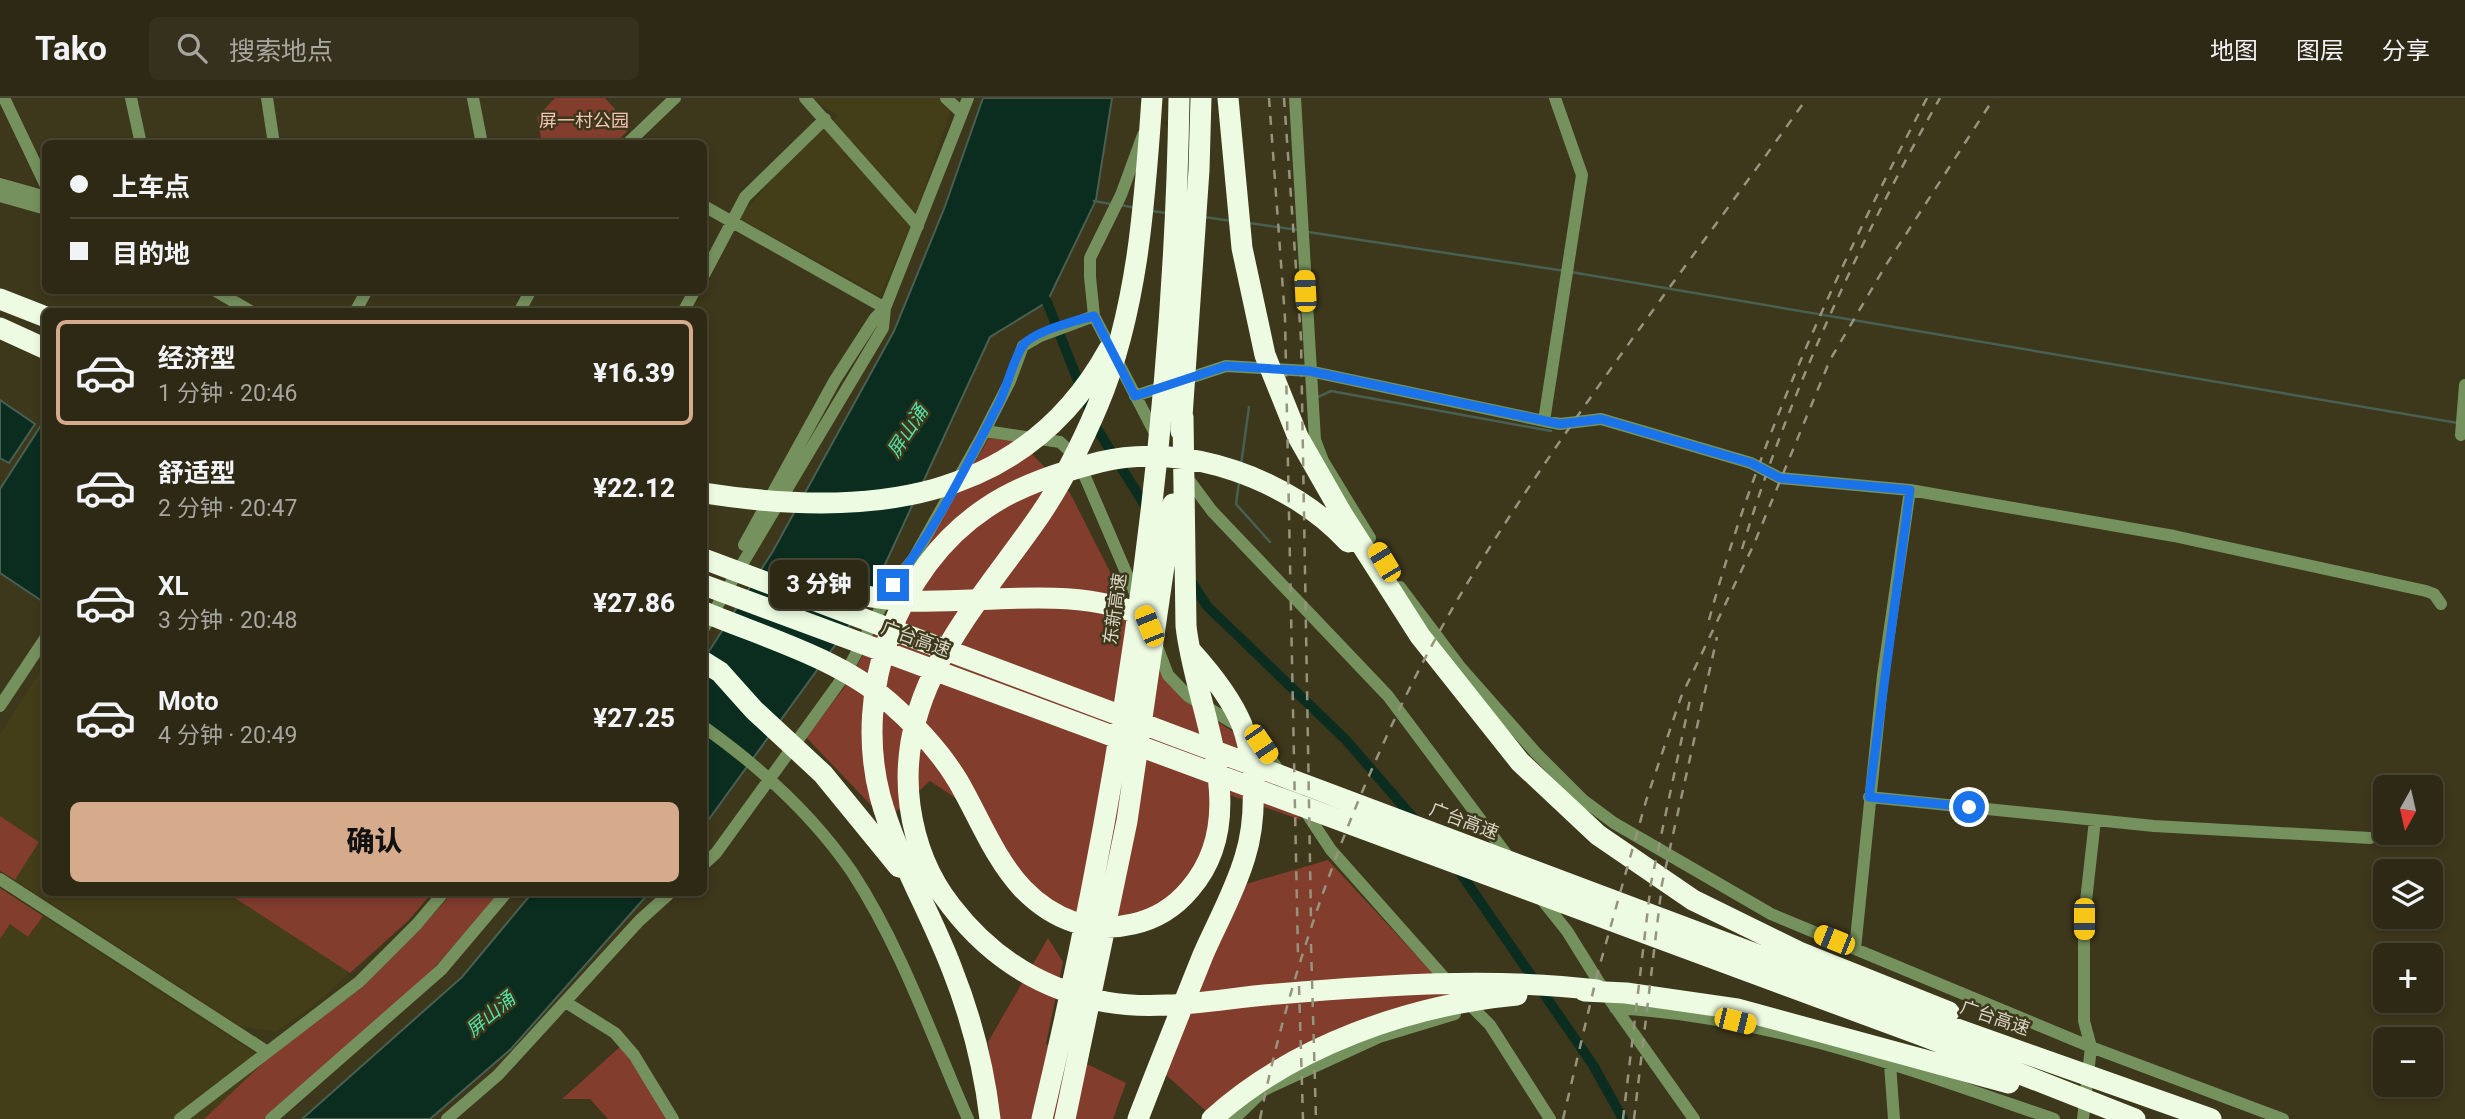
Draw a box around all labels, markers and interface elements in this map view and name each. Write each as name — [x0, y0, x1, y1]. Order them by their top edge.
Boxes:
search box — [149, 17, 639, 80]
text: Tako — [35, 29, 107, 68]
icon: search — [173, 29, 211, 67]
text: 搜索地点 — [229, 36, 333, 66]
text: 地图 — [2210, 37, 2258, 65]
text: 图层 — [2296, 37, 2344, 65]
text: 分享 — [2382, 37, 2430, 65]
park label: 屏一村公园 — [539, 110, 629, 131]
text: 上车点 — [112, 172, 190, 202]
text: 目的地 — [112, 239, 190, 269]
car — [1294, 269, 1317, 313]
icon: car — [74, 341, 137, 404]
text: 经济型 — [158, 343, 236, 373]
text: ¥16.39 — [593, 358, 675, 388]
text: 1 分钟 · 20:46 — [158, 380, 297, 407]
water label: 屏山涌 — [882, 399, 934, 461]
icon: car — [74, 456, 137, 519]
text: 舒适型 — [158, 458, 236, 488]
text: ¥22.12 — [593, 473, 675, 503]
text: 2 分钟 · 20:47 — [158, 495, 297, 522]
car — [1365, 539, 1404, 585]
callout: 3 分钟 — [770, 560, 868, 610]
route end — [877, 569, 909, 601]
icon: car — [74, 571, 137, 634]
text: XL — [158, 571, 189, 601]
text: 3 分钟 — [787, 571, 852, 598]
street label: 东新高速 — [1099, 572, 1130, 646]
text: ¥27.86 — [593, 588, 675, 618]
car — [1132, 603, 1167, 649]
text: 3 分钟 · 20:48 — [158, 607, 297, 634]
street label: 广台高速 — [879, 616, 954, 661]
icon: car — [74, 686, 137, 749]
text: Moto — [158, 686, 219, 716]
text: ¥27.25 — [593, 703, 675, 733]
car — [1241, 721, 1282, 767]
text: 4 分钟 · 20:49 — [158, 722, 297, 749]
north arrow — [2373, 775, 2443, 845]
map controls — [2373, 775, 2443, 1097]
route start — [1953, 791, 1985, 823]
street label: 广台高速 — [1427, 798, 1502, 843]
button: 确认 — [70, 802, 679, 882]
button: layers — [2373, 859, 2443, 929]
car — [2074, 898, 2095, 940]
car — [1811, 922, 1858, 958]
button: + — [2373, 943, 2443, 1013]
water label: 屏山涌 — [461, 986, 521, 1042]
street label: 广台高速 — [1958, 996, 2033, 1039]
car — [1713, 1006, 1758, 1036]
button: − — [2373, 1027, 2443, 1097]

